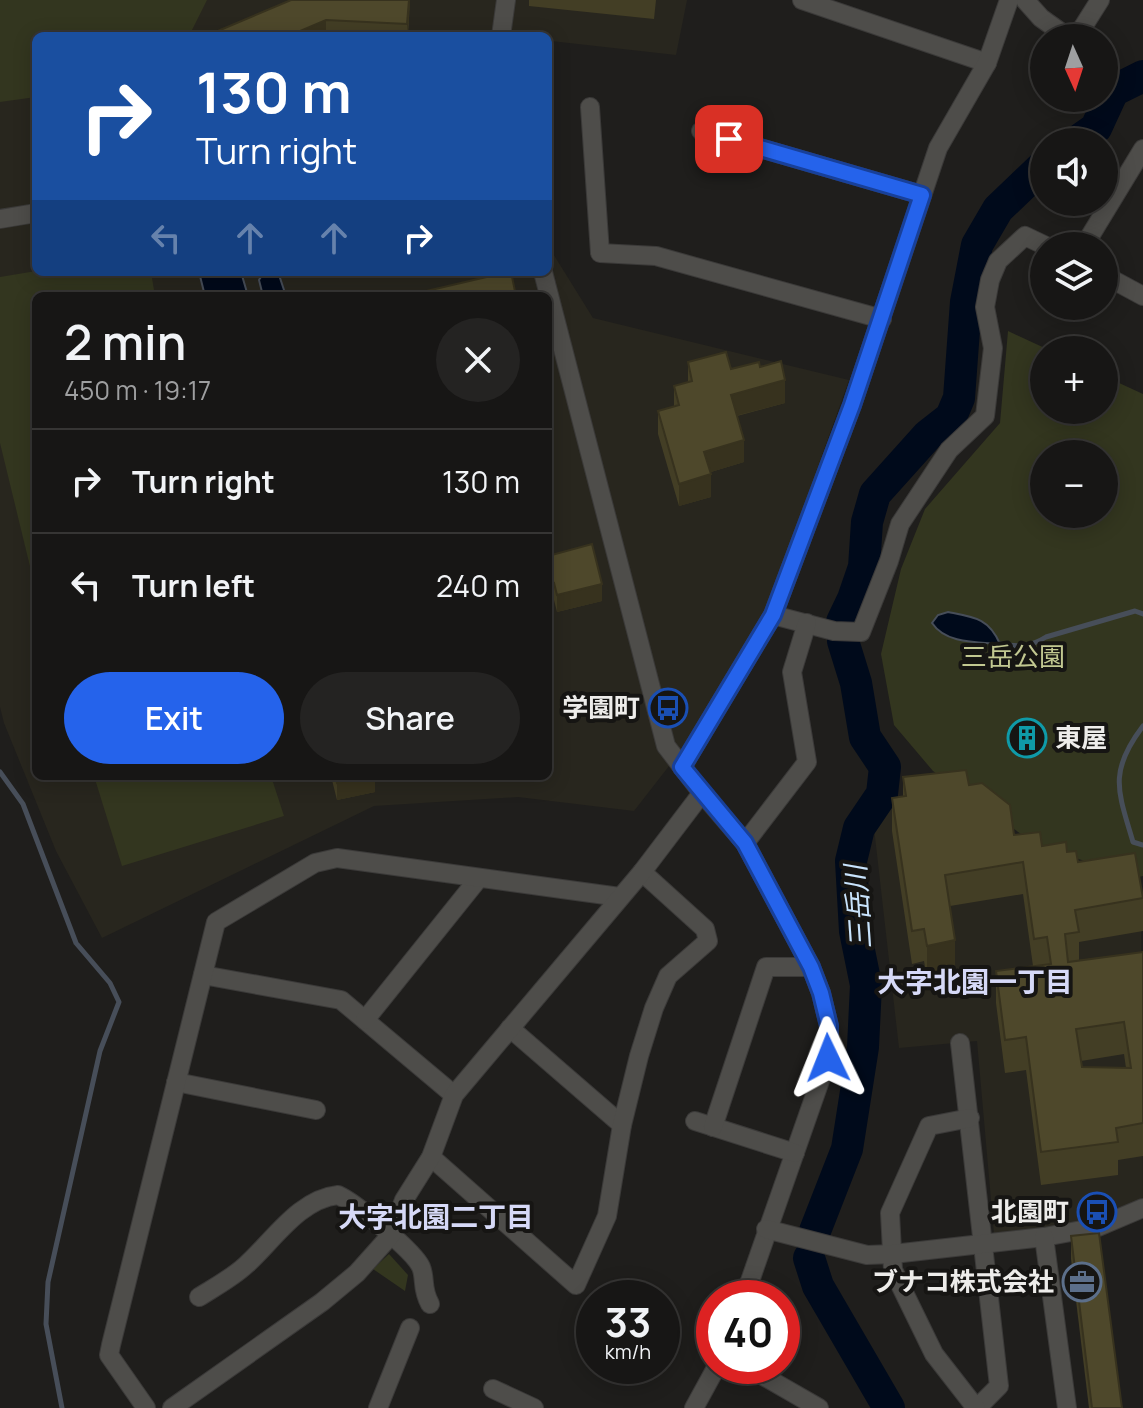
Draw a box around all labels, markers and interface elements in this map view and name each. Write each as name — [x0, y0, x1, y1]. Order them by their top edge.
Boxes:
north arrow — [1030, 24, 1118, 112]
map controls — [1030, 24, 1118, 528]
text: 130 m — [196, 53, 352, 130]
icon: right — [64, 64, 168, 168]
pin — [695, 105, 763, 173]
icon: arrive — [707, 117, 751, 161]
text: Turn right — [196, 126, 357, 175]
button: sound — [1030, 128, 1118, 216]
icon: left — [144, 216, 188, 260]
icon: ahead — [228, 216, 272, 260]
icon: ahead — [312, 216, 356, 260]
icon: right — [396, 216, 440, 260]
button: layers — [1030, 232, 1118, 320]
text: 2 min — [64, 309, 186, 374]
button: close — [436, 318, 520, 402]
button: + — [1030, 336, 1118, 424]
text: 450 m · 19:17 — [64, 372, 211, 408]
button: − — [1030, 440, 1118, 528]
icon: right — [64, 459, 108, 503]
text: Turn right — [132, 461, 275, 502]
text: 130 m — [442, 461, 520, 502]
icon: left — [64, 563, 108, 607]
text: Turn left — [132, 565, 255, 606]
text: 240 m — [436, 565, 520, 606]
park label: 三岳公園 — [961, 638, 1065, 674]
button: Exit — [64, 672, 284, 764]
button: Share — [300, 672, 520, 764]
bus stop icon: 学園町 — [647, 687, 689, 729]
place label: 学園町 — [562, 689, 640, 725]
building icon: 東屋 — [1006, 717, 1048, 759]
place label: 東屋 — [1055, 719, 1107, 755]
water label: 三岳川 — [835, 861, 879, 950]
district label: 大字北園一丁目 — [877, 962, 1073, 1000]
position arrow — [786, 1016, 870, 1100]
bus stop icon: 北園町 — [1076, 1191, 1118, 1233]
place label: 北園町 — [991, 1193, 1069, 1229]
district label: 大字北園二丁目 — [338, 1197, 534, 1235]
office icon: ブナコ株式会社 — [1061, 1261, 1103, 1303]
place label: ブナコ株式会社 — [872, 1263, 1054, 1299]
speed limit sign: 40 — [696, 1280, 800, 1384]
text: 33 — [605, 1294, 651, 1349]
text: km/h — [605, 1338, 651, 1365]

